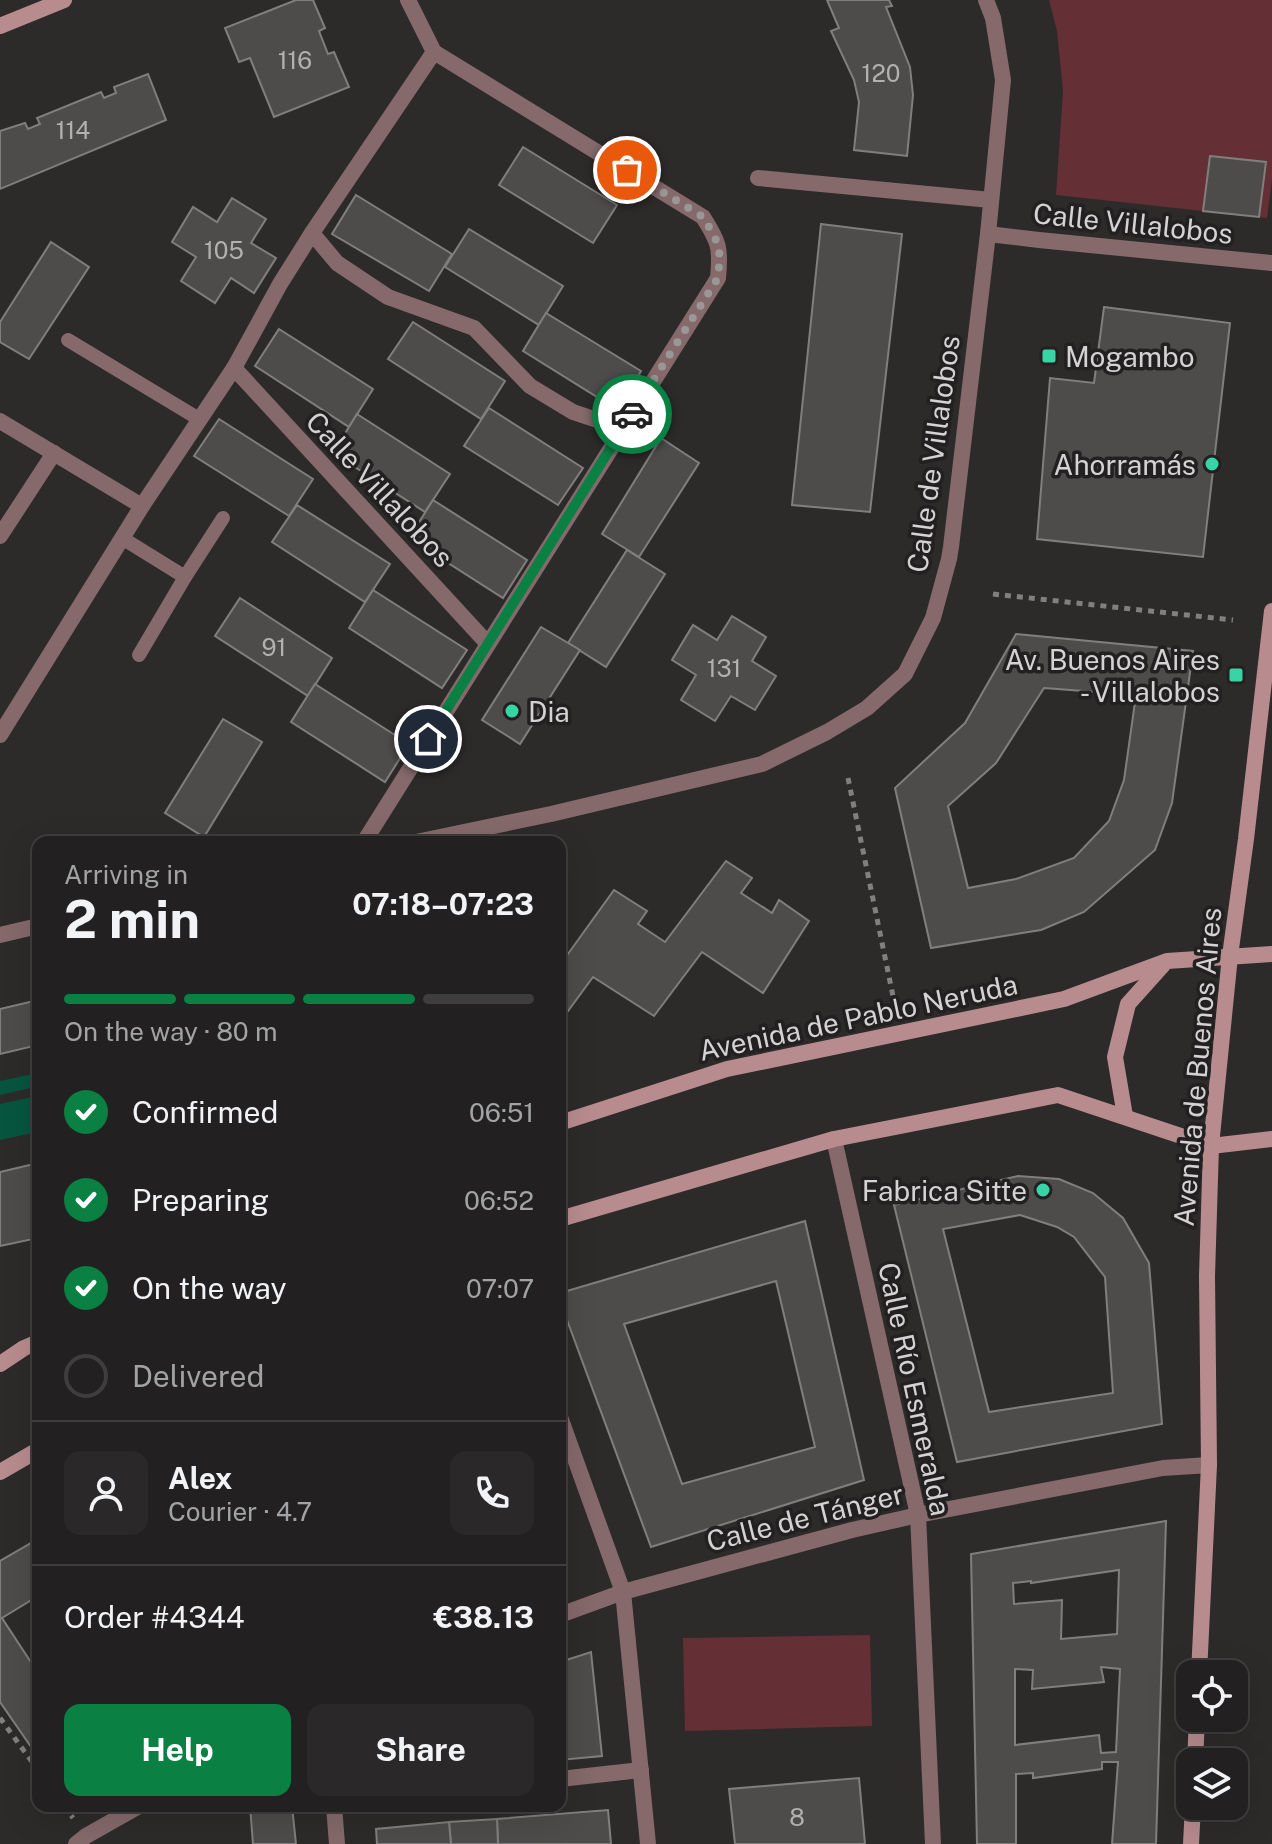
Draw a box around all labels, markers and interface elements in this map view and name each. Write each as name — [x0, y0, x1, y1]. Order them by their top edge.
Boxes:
house number: 116 — [278, 46, 312, 74]
house number: 120 — [862, 59, 900, 87]
house number: 114 — [56, 116, 90, 144]
pin — [593, 136, 661, 204]
icon: bag — [605, 148, 649, 192]
street label: Calle Villalobos — [1032, 196, 1234, 250]
house number: 105 — [204, 236, 244, 264]
street label: Calle de Villalobos — [900, 333, 966, 575]
place label: Mogambo — [1065, 340, 1195, 373]
marker: Mogambo — [1040, 347, 1058, 365]
courier — [592, 374, 672, 454]
icon: car — [610, 392, 654, 436]
street label: Calle Villalobos — [300, 404, 460, 574]
place label: Ahorramás — [1054, 448, 1196, 481]
marker: Ahorramás — [1203, 455, 1221, 473]
house number: 91 — [262, 633, 286, 661]
place label: Av. Buenos Aires - Villalobos — [1005, 643, 1220, 708]
house number: 131 — [707, 654, 741, 682]
marker: Av. Buenos Aires - Villalobos — [1227, 666, 1245, 684]
place label: Dia — [528, 695, 570, 728]
marker: Dia — [503, 702, 521, 720]
pin — [394, 705, 462, 773]
icon: home — [406, 717, 450, 761]
text: Arriving in — [64, 859, 188, 890]
text: 07:18–07:23 — [352, 886, 534, 922]
text: 2 min — [64, 889, 200, 950]
street label: Avenida de Buenos Aires — [1167, 906, 1227, 1228]
street label: Avenida de Pablo Neruda — [696, 967, 1020, 1067]
text: On the way · 80 m — [64, 1016, 278, 1047]
icon: check — [64, 1090, 108, 1134]
text: Confirmed — [132, 1094, 278, 1130]
text: 06:51 — [469, 1097, 534, 1128]
place label: Fabrica Sitte — [862, 1174, 1027, 1207]
icon: check — [64, 1178, 108, 1222]
marker: Fabrica Sitte — [1034, 1181, 1052, 1199]
text: Preparing — [132, 1182, 269, 1218]
text: 06:52 — [464, 1185, 534, 1216]
street label: Calle Río Esmeralda — [872, 1259, 958, 1519]
icon: check — [64, 1266, 108, 1310]
text: On the way — [132, 1270, 286, 1306]
text: 07:07 — [466, 1273, 534, 1304]
text: Delivered — [132, 1358, 264, 1394]
button: person — [64, 1451, 148, 1535]
button: phone — [450, 1451, 534, 1535]
text: Alex — [168, 1460, 232, 1496]
street label: Calle de Tánger — [703, 1477, 907, 1557]
text: Courier · 4.7 — [168, 1496, 312, 1527]
text: Order #4344 — [64, 1599, 245, 1635]
text: €38.13 — [434, 1599, 534, 1635]
map controls — [1176, 1660, 1248, 1820]
button: locate — [1176, 1660, 1248, 1732]
button: Help — [64, 1704, 291, 1796]
button: Share — [307, 1704, 534, 1796]
button: layers — [1176, 1748, 1248, 1820]
house number: 8 — [789, 1803, 805, 1831]

